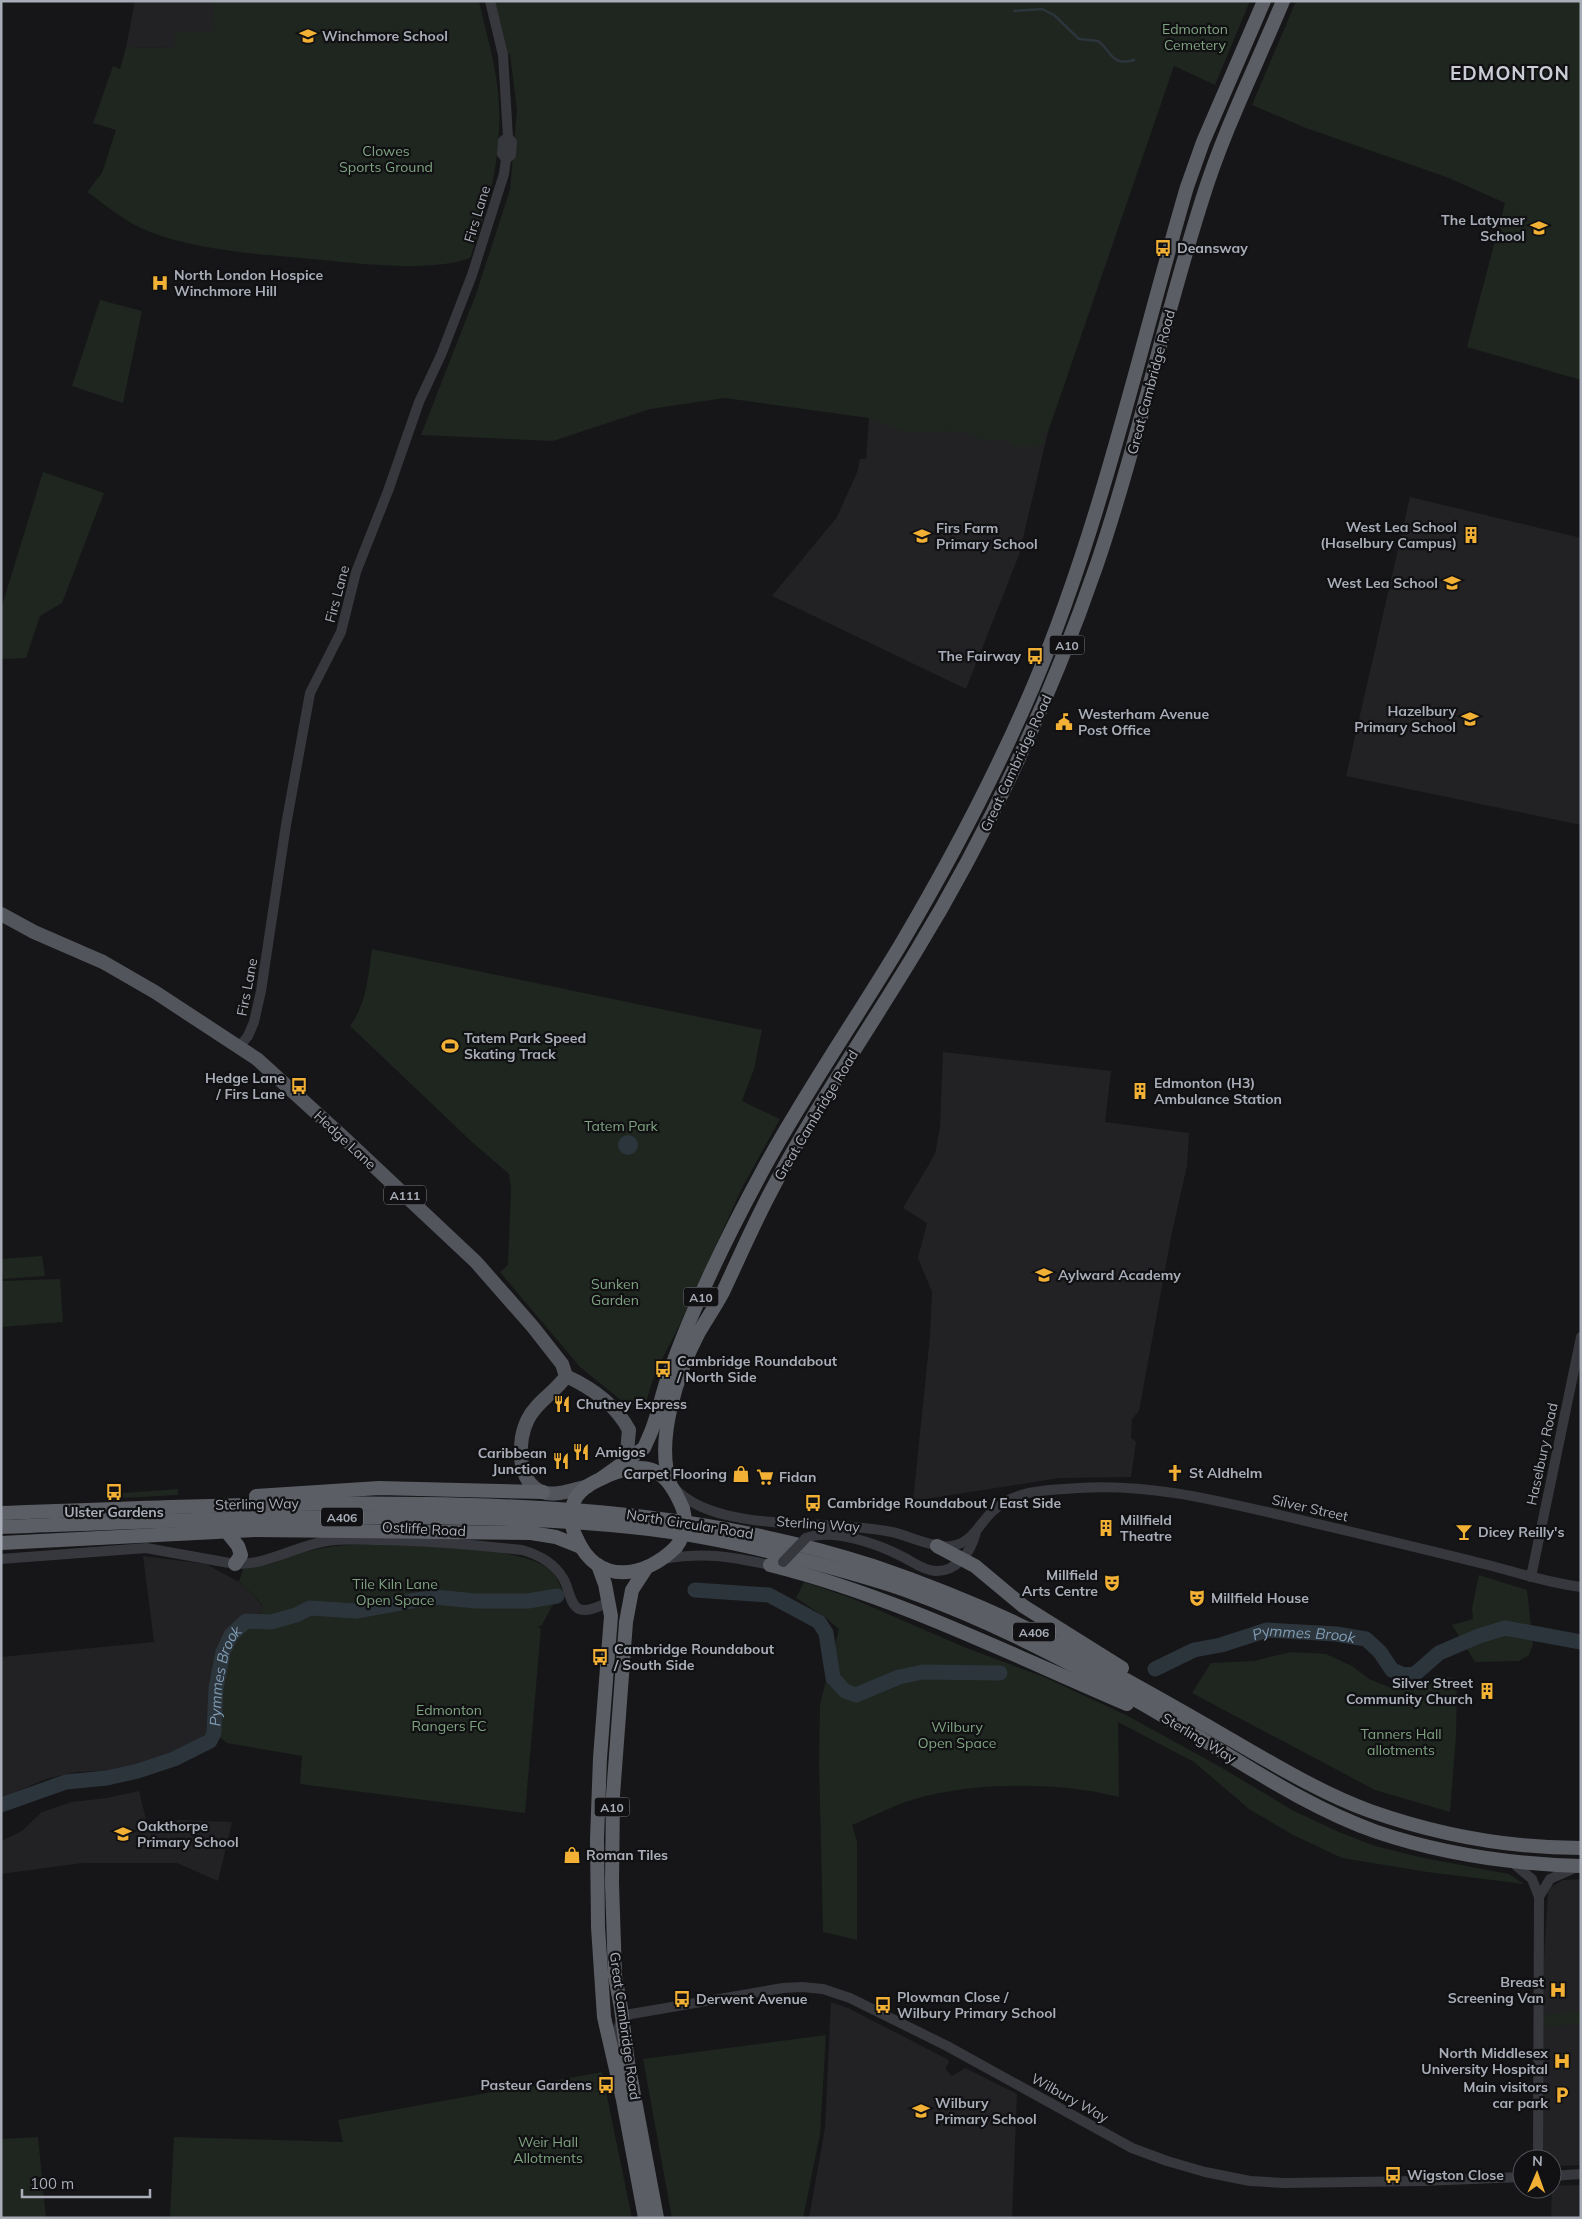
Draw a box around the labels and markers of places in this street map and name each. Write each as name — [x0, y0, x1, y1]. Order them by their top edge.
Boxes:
school or university icon: Winchmore School — [298, 26, 318, 46]
place label: Winchmore School — [322, 27, 448, 45]
place label: The Latymer School — [1441, 211, 1525, 245]
school or university icon: The Latymer School — [1529, 218, 1549, 238]
bus stop icon: Deansway — [1153, 238, 1173, 258]
place label: Deansway — [1177, 239, 1248, 257]
place label: North London Hospice Winchmore Hill — [174, 266, 323, 300]
hospital icon: North London Hospice Winchmore Hill — [150, 273, 170, 293]
place label: West Lea School (Haselbury Campus) — [1320, 518, 1457, 552]
place label: Firs Farm Primary School — [936, 519, 1038, 553]
building icon: West Lea School (Haselbury Campus) — [1461, 525, 1481, 545]
school or university icon: Firs Farm Primary School — [912, 526, 932, 546]
school or university icon: West Lea School — [1442, 573, 1462, 593]
place label: West Lea School — [1327, 574, 1438, 592]
bus stop icon: The Fairway — [1025, 646, 1045, 666]
place label: The Fairway — [938, 647, 1021, 665]
place label: Hazelbury Primary School — [1354, 702, 1456, 736]
place label: Westerham Avenue Post Office — [1078, 705, 1209, 739]
school or university icon: Hazelbury Primary School — [1460, 709, 1480, 729]
public building icon: Westerham Avenue Post Office — [1054, 712, 1074, 732]
place label: Tatem Park Speed Skating Track — [464, 1029, 586, 1063]
sports icon: Tatem Park Speed Skating Track — [440, 1036, 460, 1056]
place label: Hedge Lane / Firs Lane — [205, 1069, 285, 1103]
place label: Edmonton (H3) Ambulance Station — [1154, 1074, 1282, 1108]
bus stop icon: Hedge Lane / Firs Lane — [289, 1076, 309, 1096]
building icon: Edmonton (H3) Ambulance Station — [1130, 1081, 1150, 1101]
school or university icon: Aylward Academy — [1034, 1265, 1054, 1285]
place label: Aylward Academy — [1058, 1266, 1181, 1284]
place label: Cambridge Roundabout / North Side — [676, 1352, 838, 1386]
bus stop icon: Cambridge Roundabout / North Side — [653, 1359, 673, 1379]
restaurant icon: Chutney Express — [552, 1394, 572, 1414]
place label: Chutney Express — [576, 1395, 687, 1413]
restaurant icon: Amigos — [571, 1442, 591, 1462]
place label: Amigos — [595, 1443, 646, 1461]
place label: Caribbean Junction — [478, 1444, 547, 1478]
restaurant icon: Caribbean Junction — [551, 1451, 571, 1471]
church icon: St Aldhelm — [1165, 1463, 1185, 1483]
shop icon: Carpet Flooring — [731, 1464, 751, 1484]
place label: St Aldhelm — [1189, 1464, 1262, 1482]
place label: Carpet Flooring — [623, 1465, 727, 1483]
supermarket icon: Fidan — [755, 1467, 775, 1487]
place label: Fidan — [779, 1468, 816, 1486]
bus stop icon: Ulster Gardens — [104, 1482, 124, 1502]
bus stop icon: Cambridge Roundabout / East Side — [803, 1493, 823, 1513]
place label: Cambridge Roundabout / East Side — [827, 1494, 1062, 1512]
place label: Ulster Gardens — [64, 1503, 164, 1521]
place label: Millfield Theatre — [1120, 1511, 1172, 1545]
building icon: Millfield Theatre — [1096, 1518, 1116, 1538]
bar icon: Dicey Reilly's — [1454, 1522, 1474, 1542]
place label: Dicey Reilly's — [1478, 1523, 1565, 1541]
place label: Millfield Arts Centre — [1022, 1566, 1098, 1600]
theatre icon: Millfield Arts Centre — [1102, 1573, 1122, 1593]
theatre icon: Millfield House — [1187, 1588, 1207, 1608]
place label: Millfield House — [1211, 1589, 1309, 1607]
place label: Cambridge Roundabout / South Side — [613, 1640, 775, 1674]
bus stop icon: Cambridge Roundabout / South Side — [590, 1647, 610, 1667]
place label: Silver Street Community Church — [1346, 1674, 1474, 1708]
building icon: Silver Street Community Church — [1477, 1681, 1497, 1701]
place label: Oakthorpe Primary School — [137, 1817, 239, 1851]
school or university icon: Oakthorpe Primary School — [113, 1824, 133, 1844]
shop icon: Roman Tiles — [562, 1845, 582, 1865]
place label: Roman Tiles — [586, 1846, 668, 1864]
place label: Breast Screening Van — [1448, 1973, 1545, 2007]
hospital icon: Breast Screening Van — [1548, 1980, 1568, 2000]
place label: Plowman Close / Wilbury Primary School — [897, 1988, 1056, 2022]
bus stop icon: Derwent Avenue — [672, 1989, 692, 2009]
place label: Derwent Avenue — [696, 1990, 808, 2008]
bus stop icon: Plowman Close / Wilbury Primary School — [873, 1995, 893, 2015]
place label: North Middlesex University Hospital — [1421, 2044, 1548, 2078]
hospital icon: North Middlesex University Hospital — [1552, 2051, 1572, 2071]
bus stop icon: Pasteur Gardens — [596, 2075, 616, 2095]
place label: Pasteur Gardens — [481, 2076, 592, 2094]
place label: Main visitors car park — [1463, 2078, 1548, 2112]
parking icon: Main visitors car park — [1552, 2085, 1572, 2105]
place label: Wilbury Primary School — [935, 2094, 1037, 2128]
school or university icon: Wilbury Primary School — [911, 2101, 931, 2121]
bus stop icon: Wigston Close — [1383, 2165, 1403, 2185]
place label: Wigston Close — [1407, 2166, 1504, 2184]

